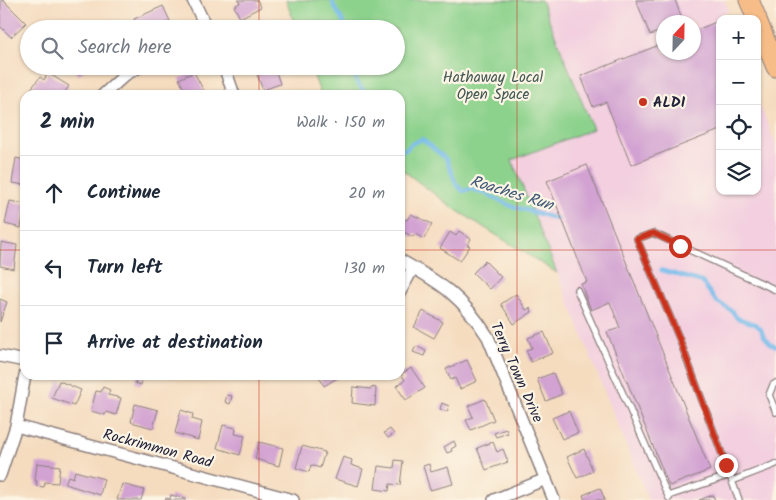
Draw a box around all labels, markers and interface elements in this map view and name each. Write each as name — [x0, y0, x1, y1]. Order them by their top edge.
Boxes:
north arrow — [656, 15, 701, 60]
map controls — [716, 15, 761, 195]
button: + — [716, 15, 761, 60]
search box — [20, 20, 405, 75]
text: Search here — [78, 33, 172, 63]
icon: search — [38, 34, 66, 62]
button: − — [716, 60, 761, 105]
park label: Hathaway Local Open Space — [443, 66, 544, 107]
place label: ALDI — [653, 91, 686, 115]
marker: ALDI — [637, 96, 649, 108]
button: locate — [716, 105, 761, 150]
text: 2 min — [40, 106, 95, 139]
text: Walk · 150 m — [296, 110, 385, 135]
button: layers — [716, 150, 761, 195]
water label: Roaches Run — [467, 169, 558, 218]
text: Continue — [87, 178, 160, 208]
icon: ahead — [40, 179, 68, 207]
text: 20 m — [349, 181, 385, 206]
route start — [669, 235, 692, 258]
text: Turn left — [87, 253, 162, 283]
icon: left — [40, 254, 68, 282]
text: 130 m — [344, 256, 385, 281]
street label: Terry Town Drive — [483, 318, 549, 427]
text: Arrive at destination — [87, 328, 263, 358]
icon: arrive — [40, 329, 68, 357]
street label: Rockrimmon Road — [100, 423, 216, 475]
route end — [715, 454, 738, 477]

